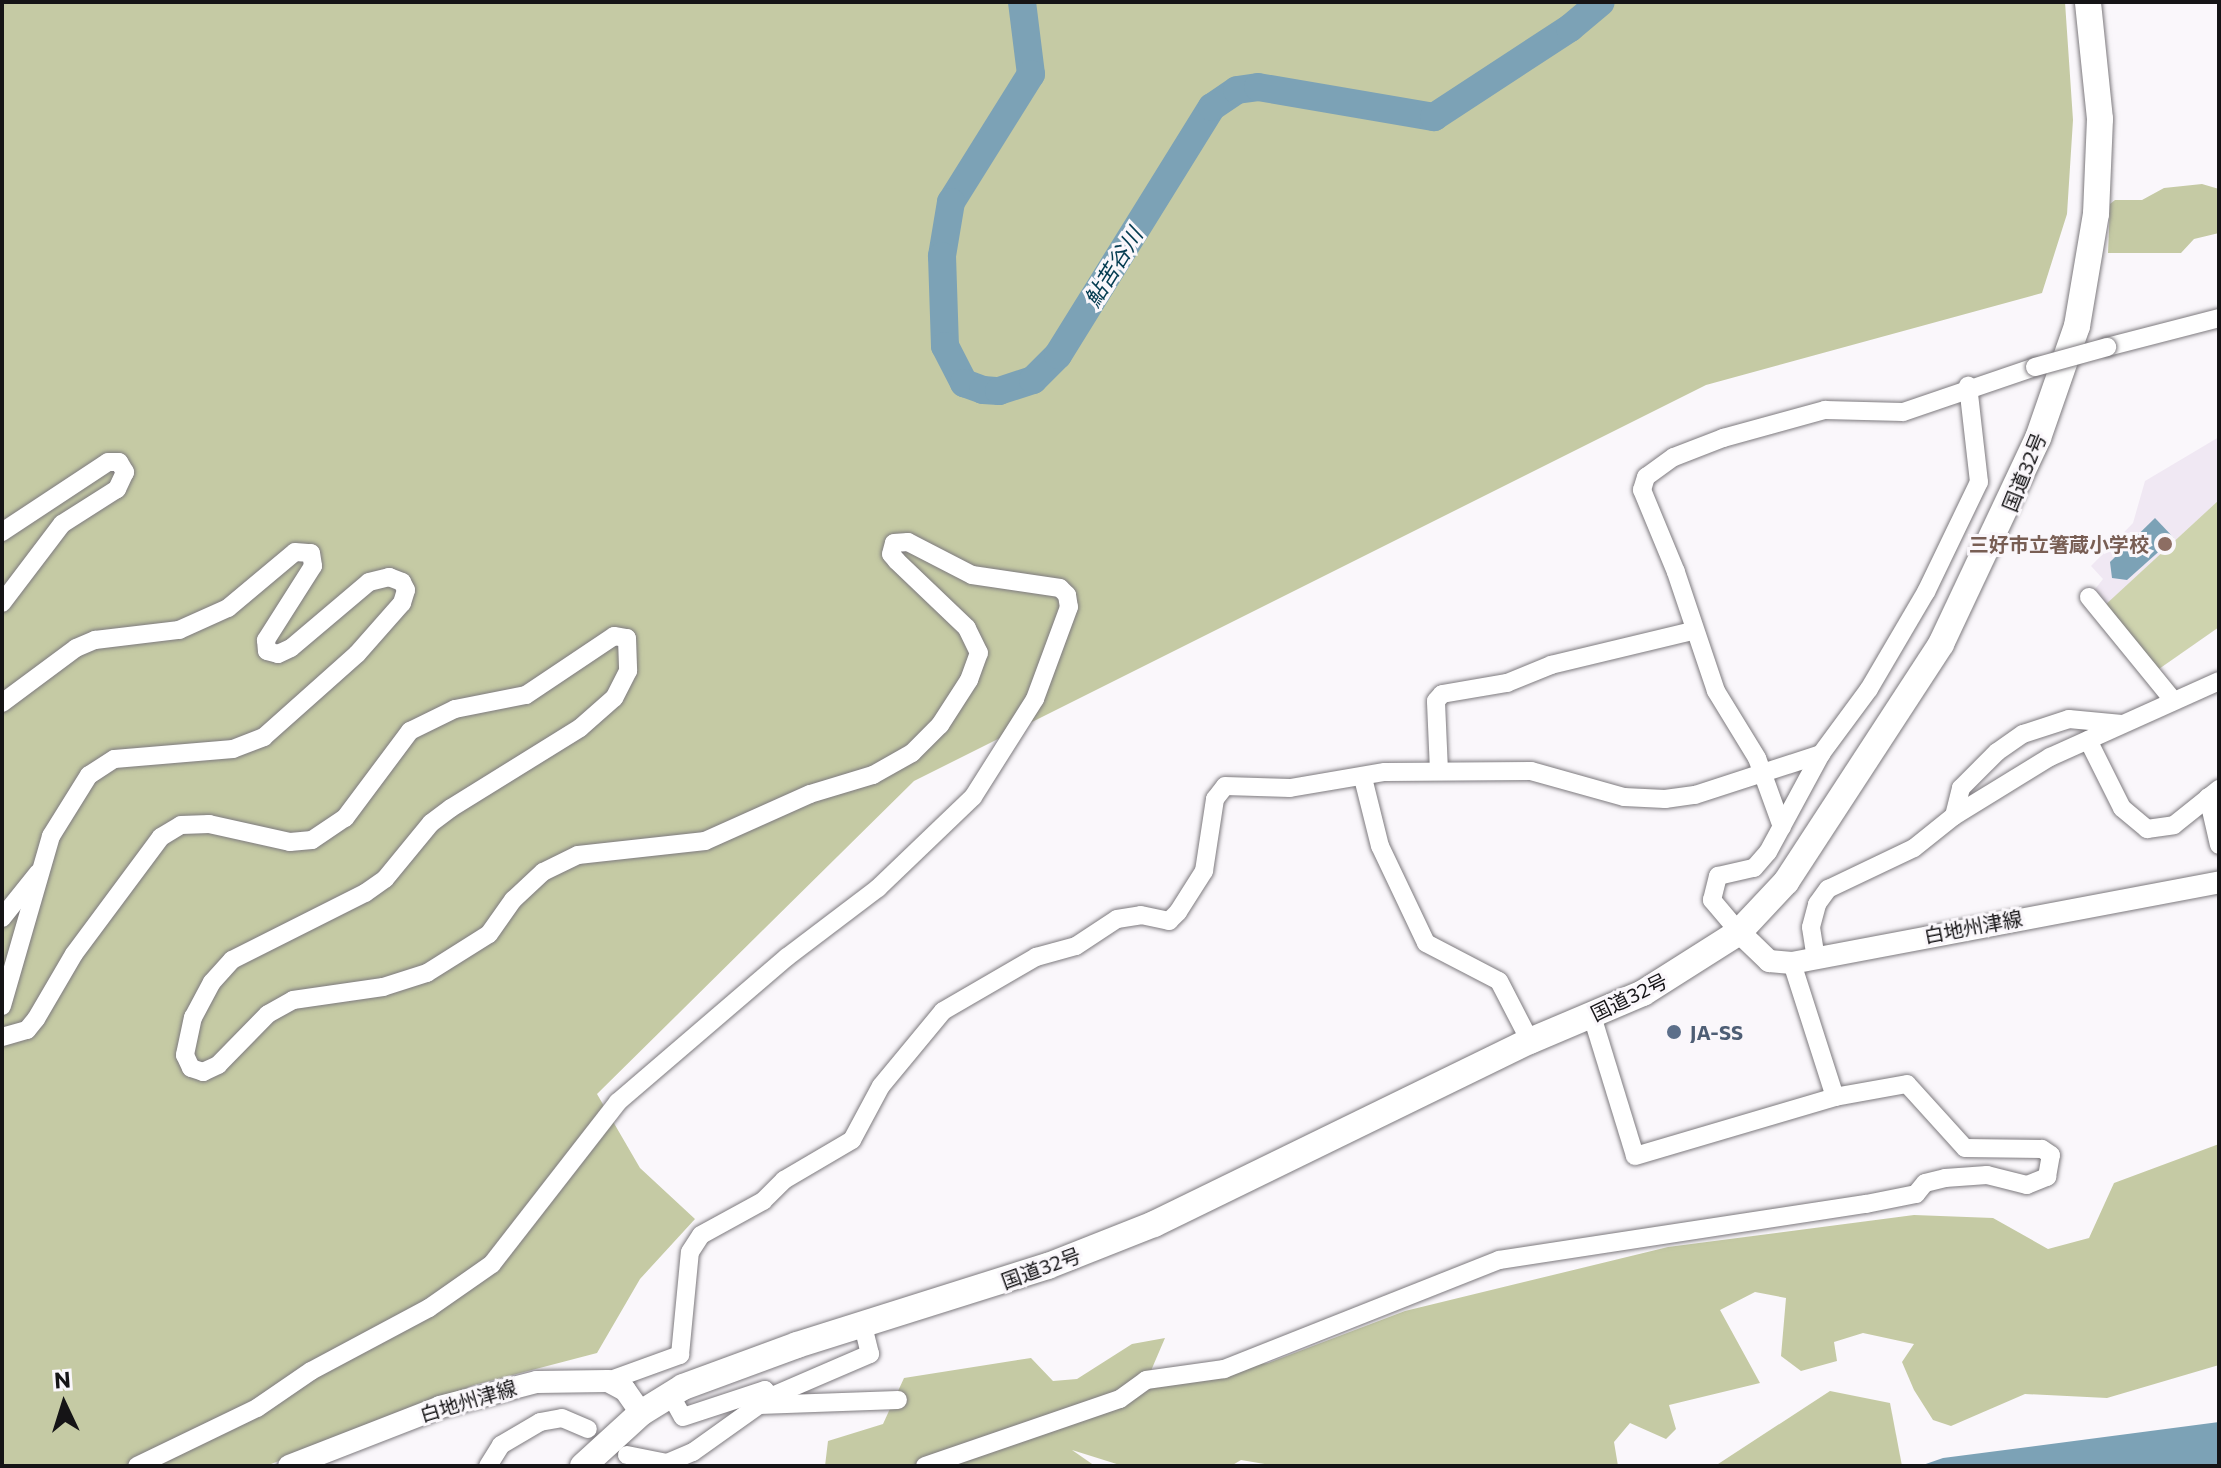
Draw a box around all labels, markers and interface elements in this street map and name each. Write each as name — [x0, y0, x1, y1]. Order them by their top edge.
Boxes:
water label: 鮎苦谷川 — [1078, 223, 1148, 311]
street label: 国道32号 — [1997, 429, 2051, 515]
place label: 三好市立箸蔵小学校 — [1969, 532, 2149, 556]
marker: 三好市立箸蔵小学校 — [2156, 535, 2174, 553]
street label: 白地州津線 — [1922, 906, 2024, 948]
street label: 国道32号 — [1587, 968, 1671, 1026]
place label: JA-SS — [1690, 1020, 1743, 1044]
marker: JA-SS — [1665, 1023, 1683, 1041]
street label: 国道32号 — [998, 1243, 1084, 1293]
north arrow — [24, 1364, 104, 1444]
text: N — [53, 1366, 71, 1394]
street label: 白地州津線 — [417, 1375, 519, 1427]

